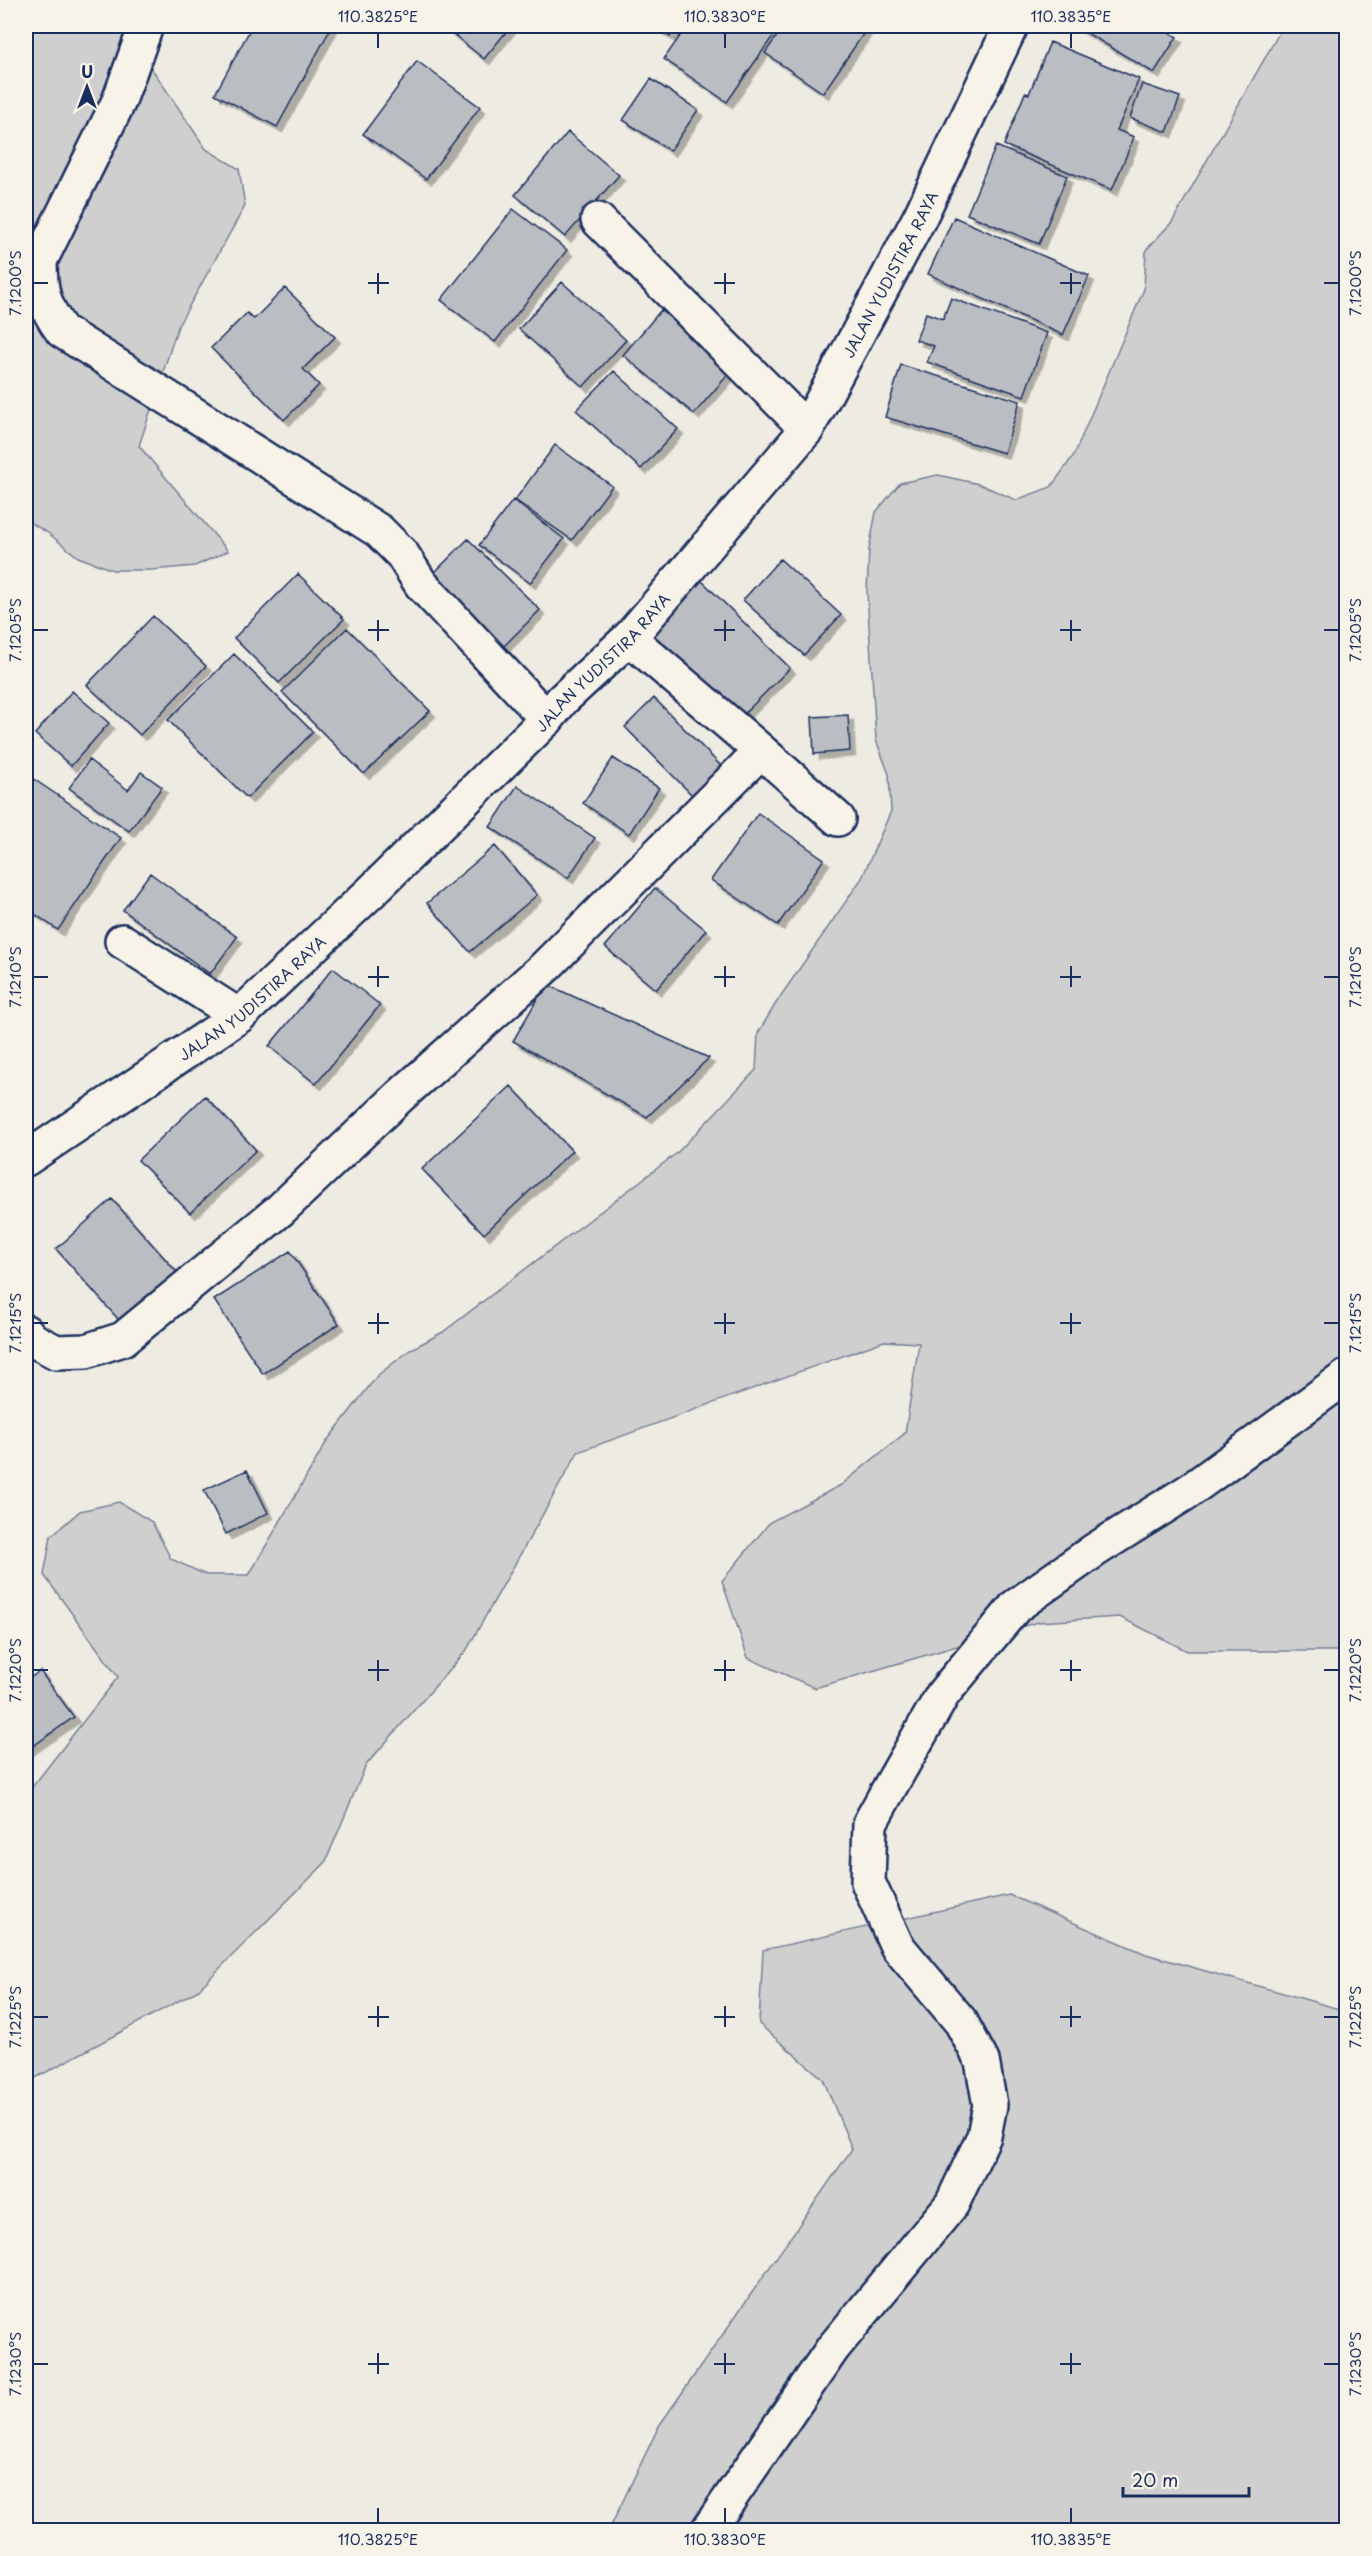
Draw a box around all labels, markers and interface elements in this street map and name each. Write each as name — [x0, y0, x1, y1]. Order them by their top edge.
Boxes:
text: 110.3825°E — [338, 4, 418, 27]
text: 110.3830°E — [684, 4, 766, 27]
text: 110.3835°E — [1031, 4, 1111, 27]
north arrow — [57, 57, 117, 117]
text: U — [81, 59, 93, 83]
street label: JALAN YUDISTIRA RAYA — [836, 187, 942, 361]
text: 7.1200°S — [3, 250, 26, 316]
text: 7.1200°S — [1343, 250, 1366, 316]
street label: JALAN YUDISTIRA RAYA — [530, 587, 675, 736]
text: 7.1205°S — [3, 598, 26, 662]
text: 7.1205°S — [1343, 598, 1366, 662]
street label: JALAN YUDISTIRA RAYA — [173, 929, 330, 1065]
text: 7.1210°S — [3, 946, 26, 1008]
text: 7.1210°S — [1343, 946, 1366, 1008]
text: 7.1215°S — [3, 1293, 26, 1353]
text: 7.1215°S — [1343, 1293, 1366, 1353]
text: 7.1220°S — [3, 1638, 26, 1702]
text: 7.1220°S — [1343, 1638, 1366, 1702]
text: 7.1225°S — [3, 1986, 26, 2048]
text: 7.1225°S — [1343, 1986, 1366, 2048]
text: 7.1230°S — [3, 2332, 26, 2396]
text: 7.1230°S — [1343, 2332, 1366, 2396]
scale bar — [1123, 2460, 1249, 2498]
text: 20 m — [1132, 2466, 1178, 2493]
text: 110.3825°E — [338, 2527, 418, 2550]
text: 110.3830°E — [684, 2527, 766, 2550]
text: 110.3835°E — [1031, 2527, 1111, 2550]

